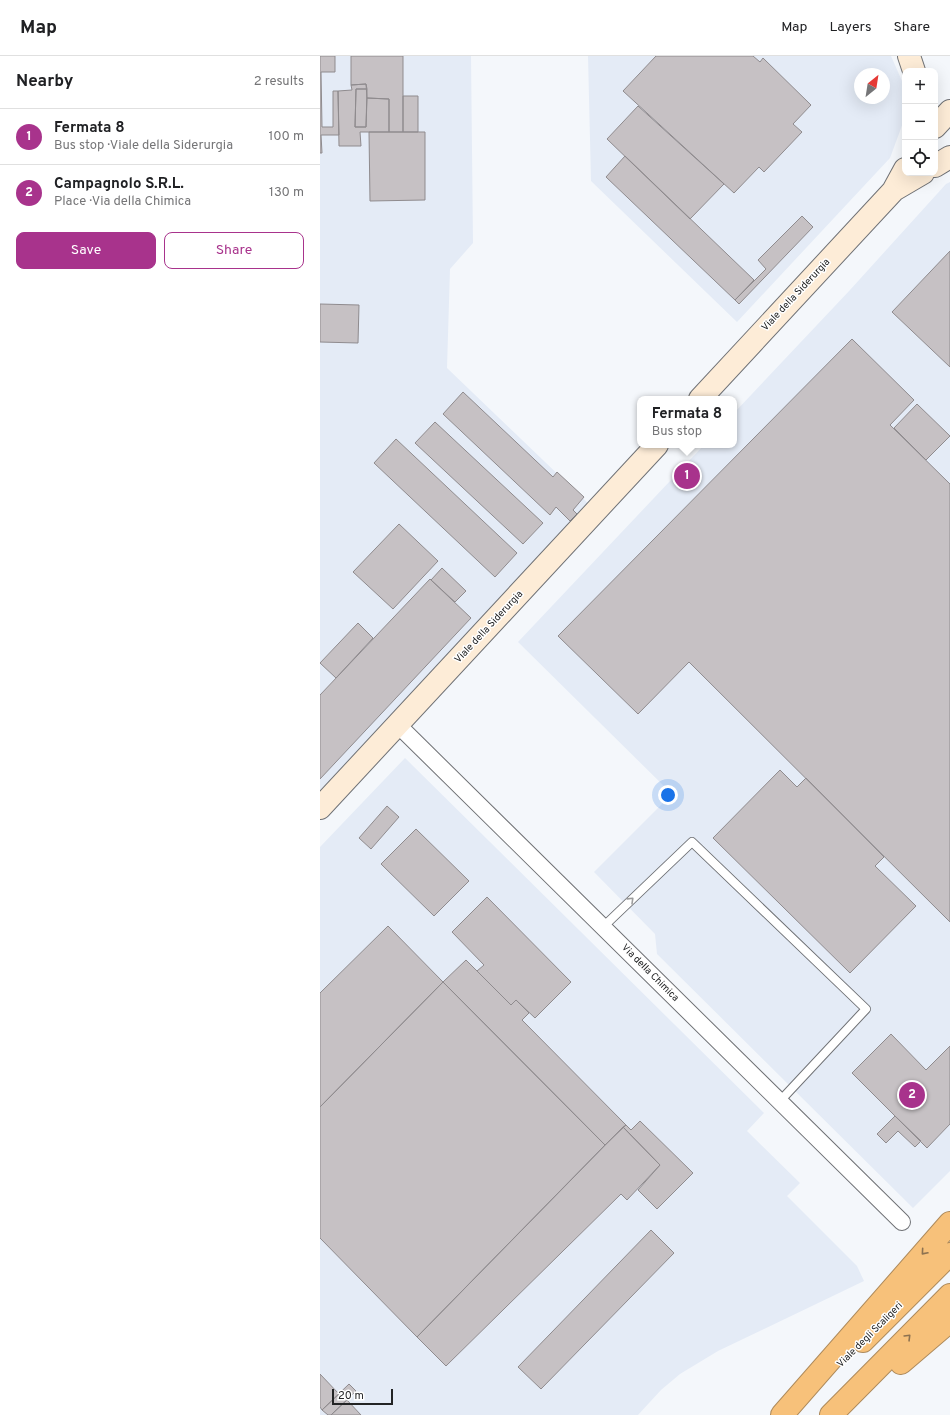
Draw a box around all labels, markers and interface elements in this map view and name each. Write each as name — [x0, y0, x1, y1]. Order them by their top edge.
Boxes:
text: Map — [20, 16, 57, 40]
text: Map — [781, 19, 807, 36]
text: Layers — [829, 19, 871, 36]
text: Share — [893, 19, 930, 36]
north arrow — [854, 68, 890, 104]
map controls — [902, 68, 938, 176]
button: + — [902, 68, 938, 104]
text: Nearby — [16, 71, 73, 93]
text: 2 results — [254, 74, 304, 90]
button: − — [902, 104, 938, 140]
text: Fermata 8 — [54, 119, 125, 138]
text: 1 — [26, 129, 32, 145]
text: 100 m — [268, 129, 304, 145]
text: Bus stop · Viale della Siderurgia — [54, 138, 233, 154]
button: locate — [902, 140, 938, 176]
text: Campagnolo S.R.L. — [54, 175, 184, 194]
text: 2 — [25, 185, 33, 201]
text: 130 m — [269, 185, 304, 201]
text: Place · Via della Chimica — [54, 194, 191, 210]
button: Save — [16, 232, 156, 269]
button: Share — [164, 232, 304, 269]
street label: Viale della Siderurgia — [759, 256, 833, 334]
popup — [637, 396, 737, 448]
text: Fermata 8 — [652, 405, 722, 424]
text: Bus stop — [652, 424, 702, 440]
pin: 1 — [674, 461, 700, 491]
street label: Viale della Siderurgia — [452, 588, 526, 666]
your location — [658, 785, 678, 805]
one-way arrow — [626, 897, 634, 905]
street label: Via della Chimica — [618, 941, 682, 1005]
pin: 2 — [899, 1080, 925, 1110]
one-way arrow — [921, 1247, 928, 1254]
street label: Viale degli Scaligeri — [834, 1299, 906, 1371]
one-way arrow — [903, 1334, 911, 1342]
scale bar — [332, 1387, 393, 1406]
text: 20 m — [338, 1389, 364, 1403]

